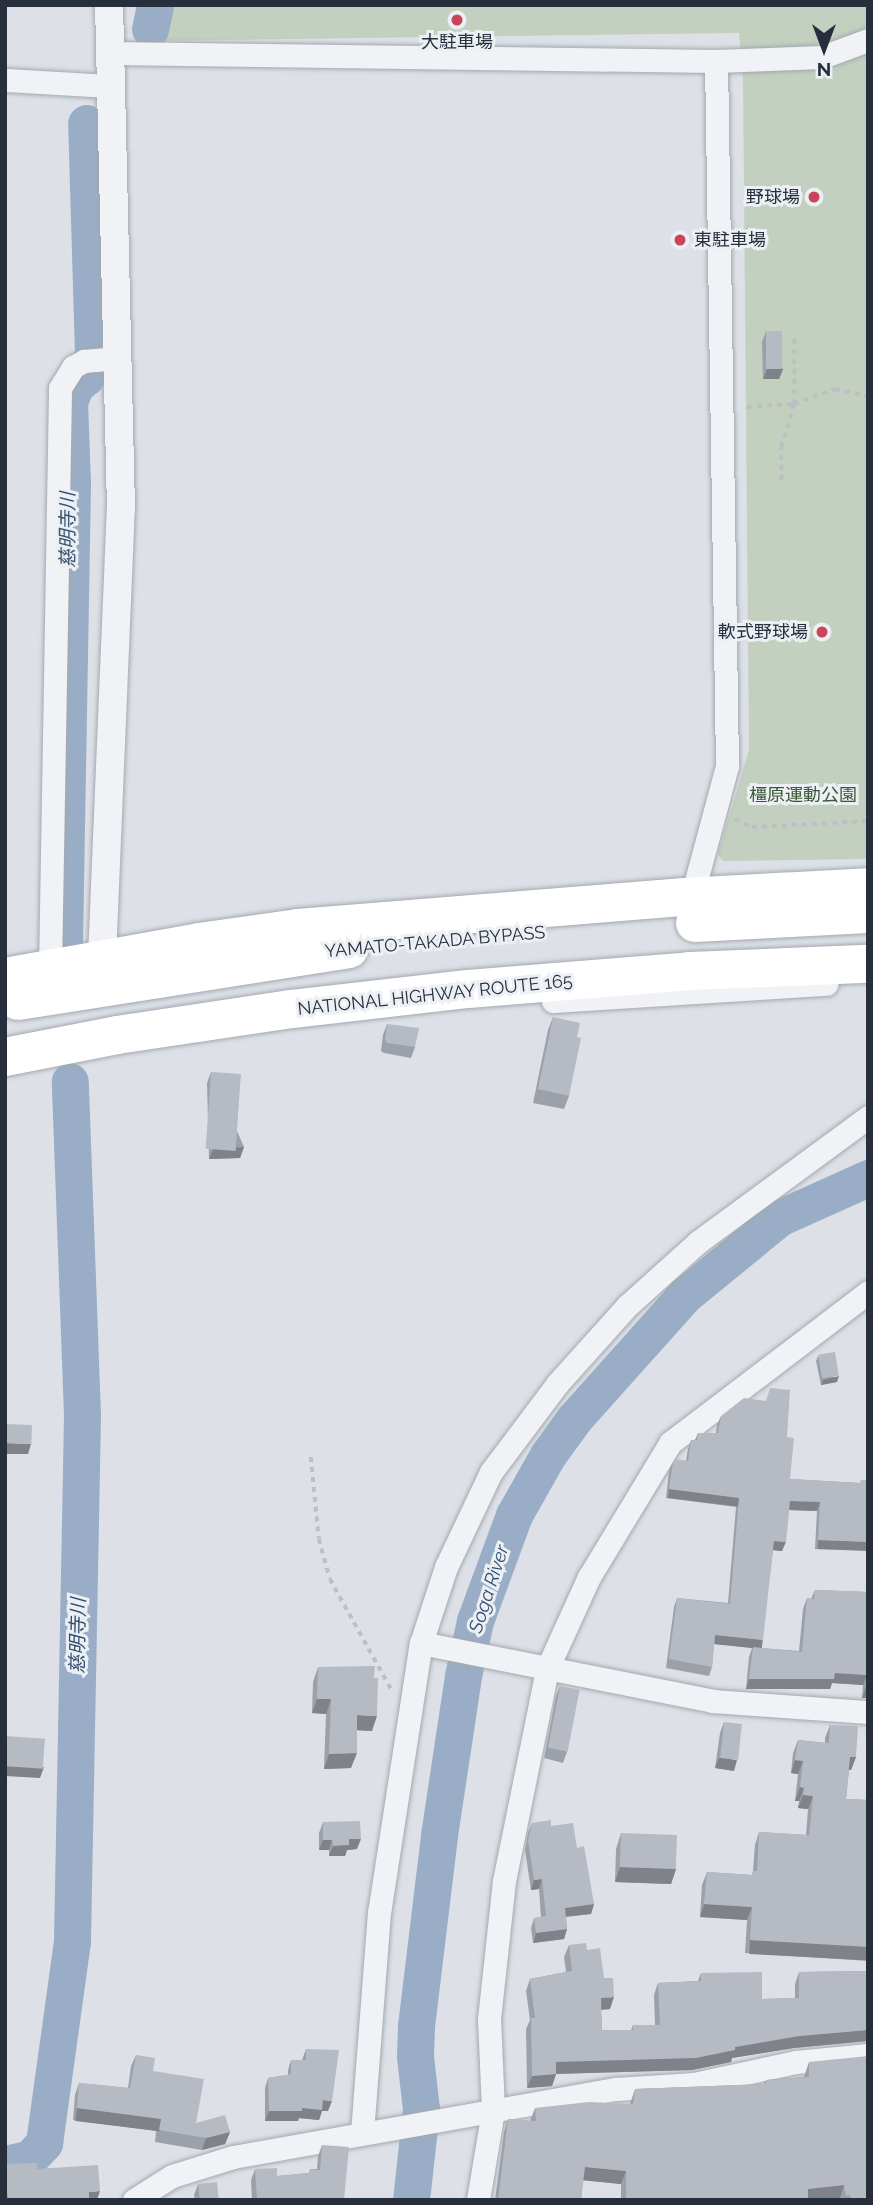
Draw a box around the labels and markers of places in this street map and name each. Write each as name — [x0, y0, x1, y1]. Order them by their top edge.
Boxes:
marker: 大駐車場 — [449, 12, 465, 28]
place label: 大駐車場 — [421, 31, 493, 53]
place label: 野球場 — [746, 186, 800, 208]
marker: 野球場 — [806, 189, 822, 205]
place label: 東駐車場 — [694, 229, 766, 251]
marker: 東駐車場 — [672, 232, 688, 248]
place label: 軟式野球場 — [718, 621, 808, 643]
marker: 軟式野球場 — [814, 624, 830, 640]

